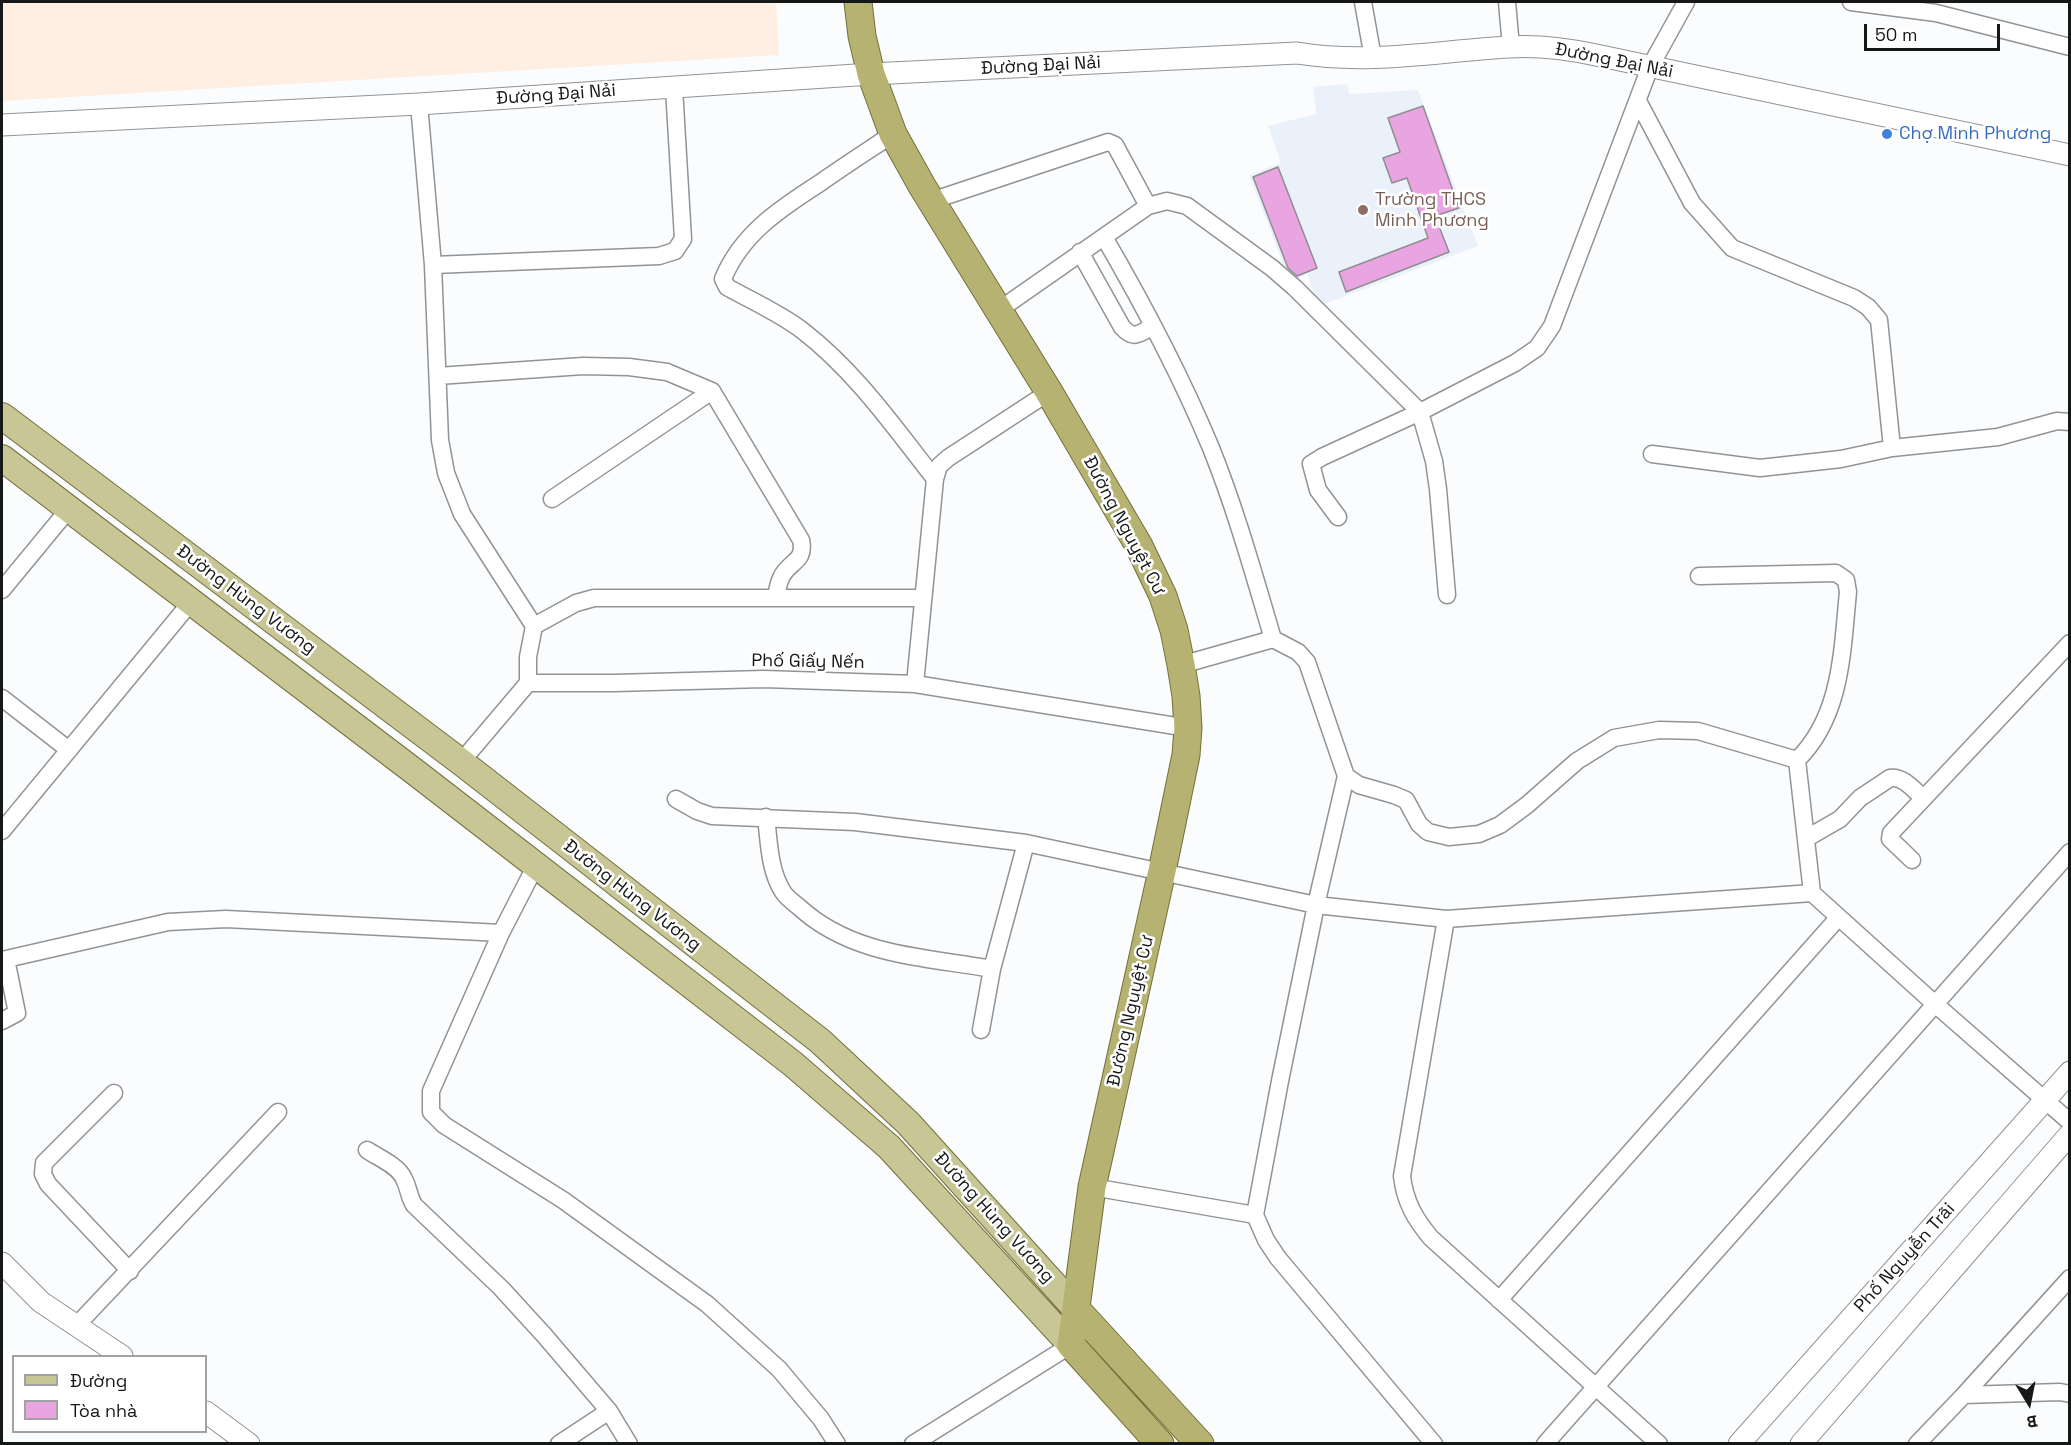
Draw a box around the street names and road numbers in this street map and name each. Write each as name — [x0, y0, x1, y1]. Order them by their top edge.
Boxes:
street label: Đường Đại Nải — [1553, 39, 1675, 83]
street label: Đường Đại Nải — [981, 52, 1101, 80]
street label: Đường Đại Nải — [495, 80, 617, 110]
street label: Đường Nguyệt Cư — [1078, 453, 1170, 599]
street label: Đường Hùng Vương — [172, 541, 320, 659]
street label: Phố Giấy Nến — [751, 650, 865, 674]
street label: Đường Hùng Vương — [559, 836, 705, 956]
street label: Đường Nguyệt Cư — [1103, 933, 1159, 1089]
street label: Đường Hùng Vương — [930, 1148, 1058, 1288]
street label: Phố Nguyễn Trãi — [1850, 1199, 1960, 1317]

